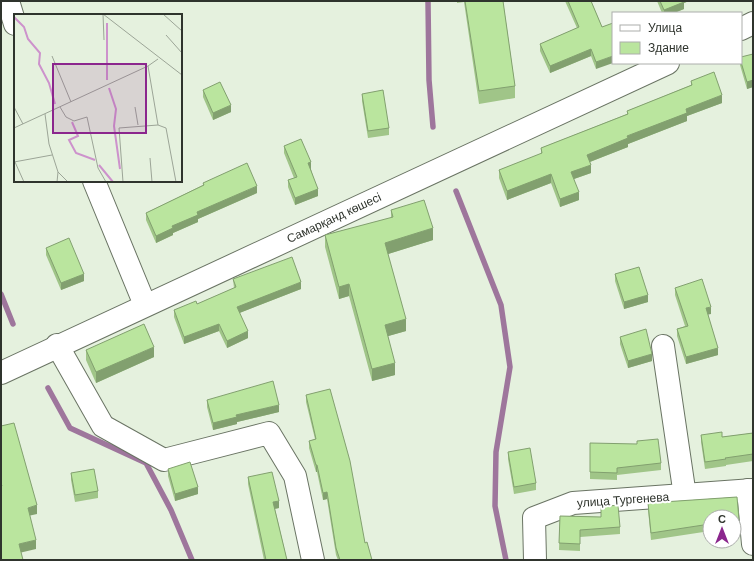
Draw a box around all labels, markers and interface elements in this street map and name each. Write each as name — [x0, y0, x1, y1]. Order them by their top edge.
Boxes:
legend — [612, 12, 742, 64]
inset map — [14, 14, 182, 182]
text: Улица — [648, 20, 682, 36]
text: Здание — [648, 40, 689, 56]
street label: Самарқанд көшесі — [284, 189, 384, 247]
street label: улица Тургенева — [576, 489, 670, 511]
north arrow — [702, 509, 742, 549]
text: С — [718, 512, 726, 526]

